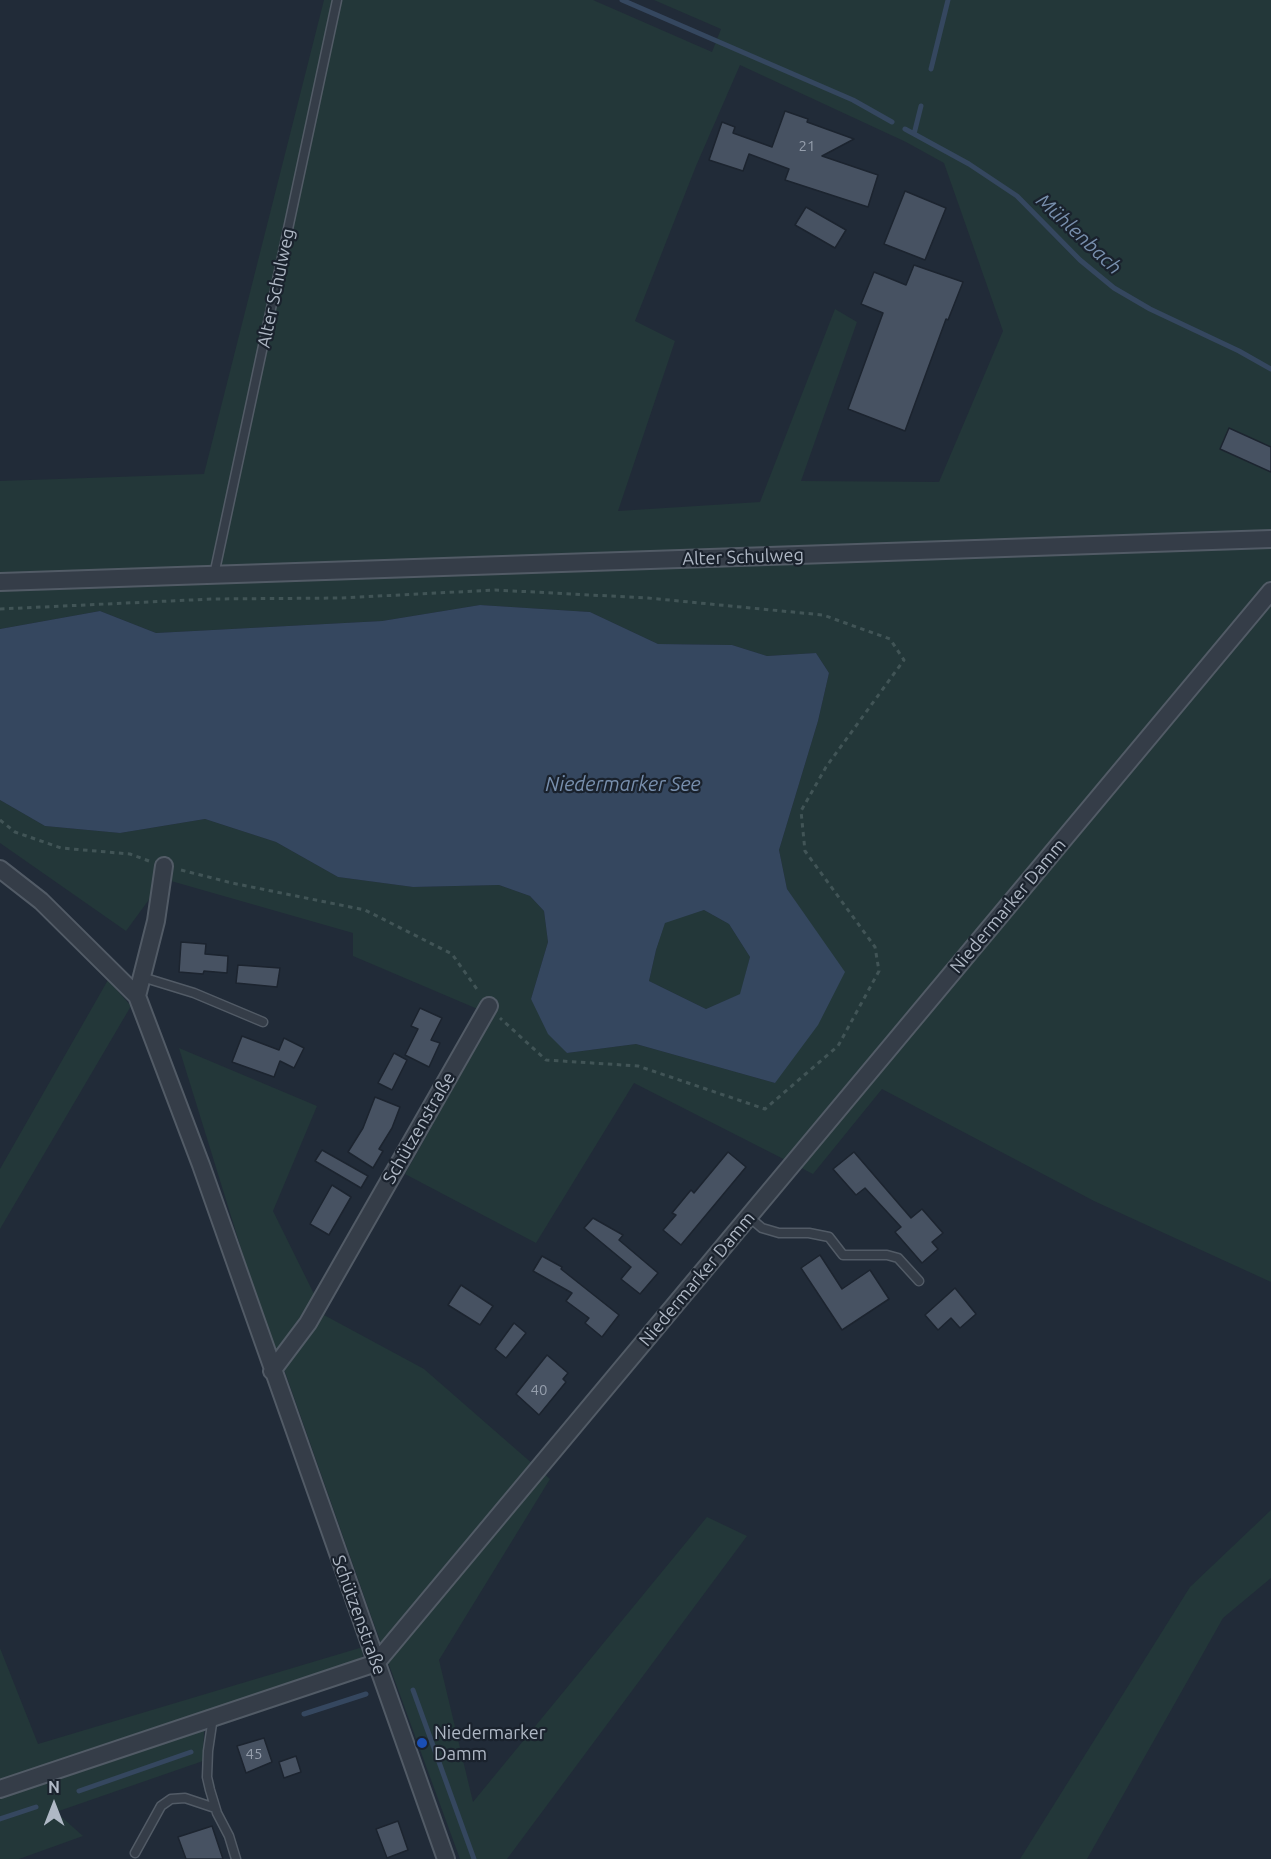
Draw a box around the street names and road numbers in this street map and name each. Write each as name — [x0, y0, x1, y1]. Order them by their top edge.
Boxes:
street label: Alter Schulweg — [253, 226, 299, 350]
street label: Alter Schulweg — [682, 544, 804, 570]
street label: Niedermarker Damm — [945, 834, 1071, 978]
street label: Schützenstraße — [378, 1068, 460, 1188]
street label: Niedermarker Damm — [634, 1207, 760, 1351]
street label: Schützenstraße — [327, 1552, 391, 1678]

